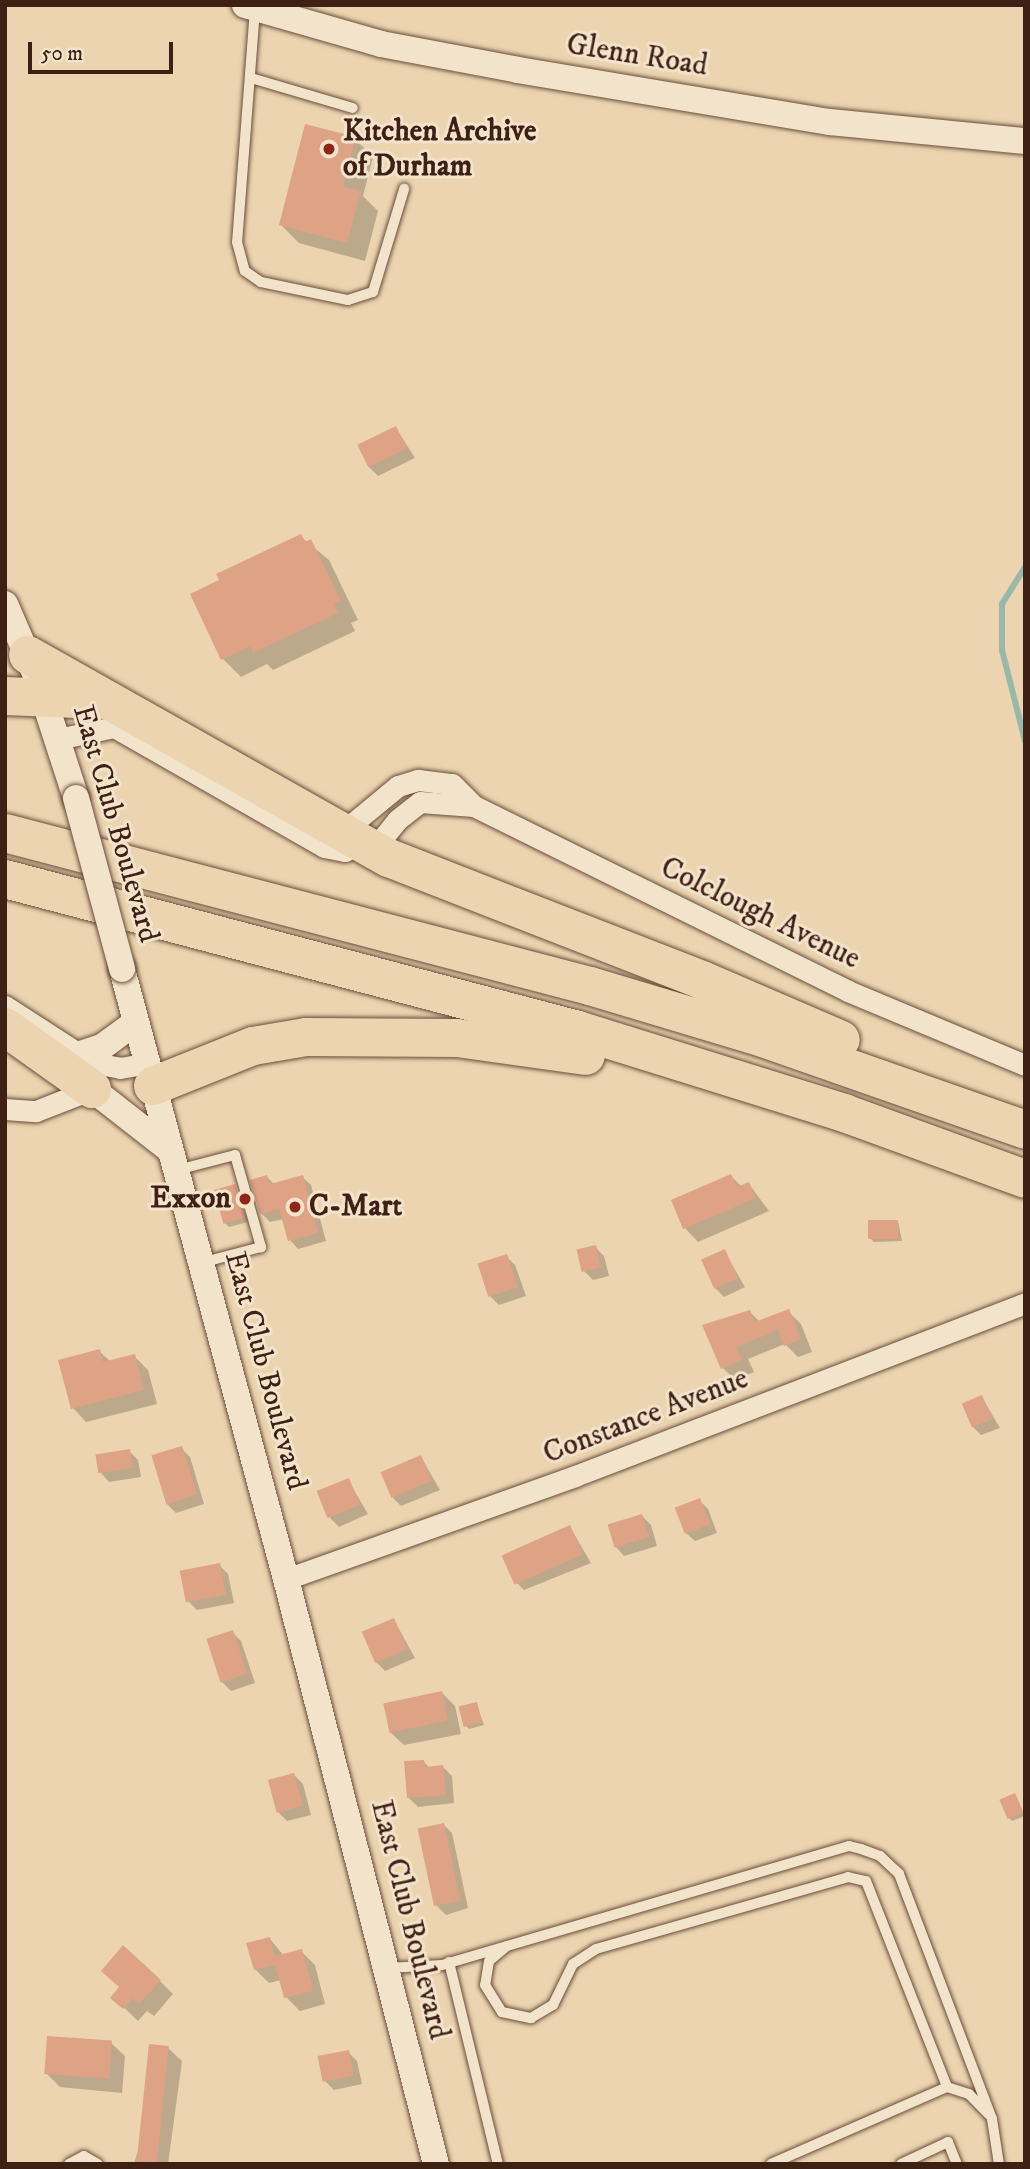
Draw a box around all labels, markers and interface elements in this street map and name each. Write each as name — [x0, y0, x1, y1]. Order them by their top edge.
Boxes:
street label: Glenn Road — [564, 27, 710, 85]
scale bar — [32, 28, 177, 72]
text: 50 m — [41, 41, 83, 67]
place label: Kitchen Archive of Durham — [343, 114, 536, 184]
marker: Kitchen Archive of Durham — [321, 141, 337, 157]
street label: East Club Boulevard — [64, 701, 166, 947]
street label: Colclough Avenue — [654, 850, 866, 978]
place label: Exxon — [150, 1181, 231, 1217]
place label: C-Mart — [309, 1189, 402, 1225]
marker: Exxon — [237, 1191, 253, 1207]
marker: C-Mart — [287, 1199, 303, 1215]
street label: East Club Boulevard — [216, 1248, 314, 1494]
street label: Constance Avenue — [539, 1361, 753, 1473]
street label: East Club Boulevard — [362, 1797, 456, 2043]

